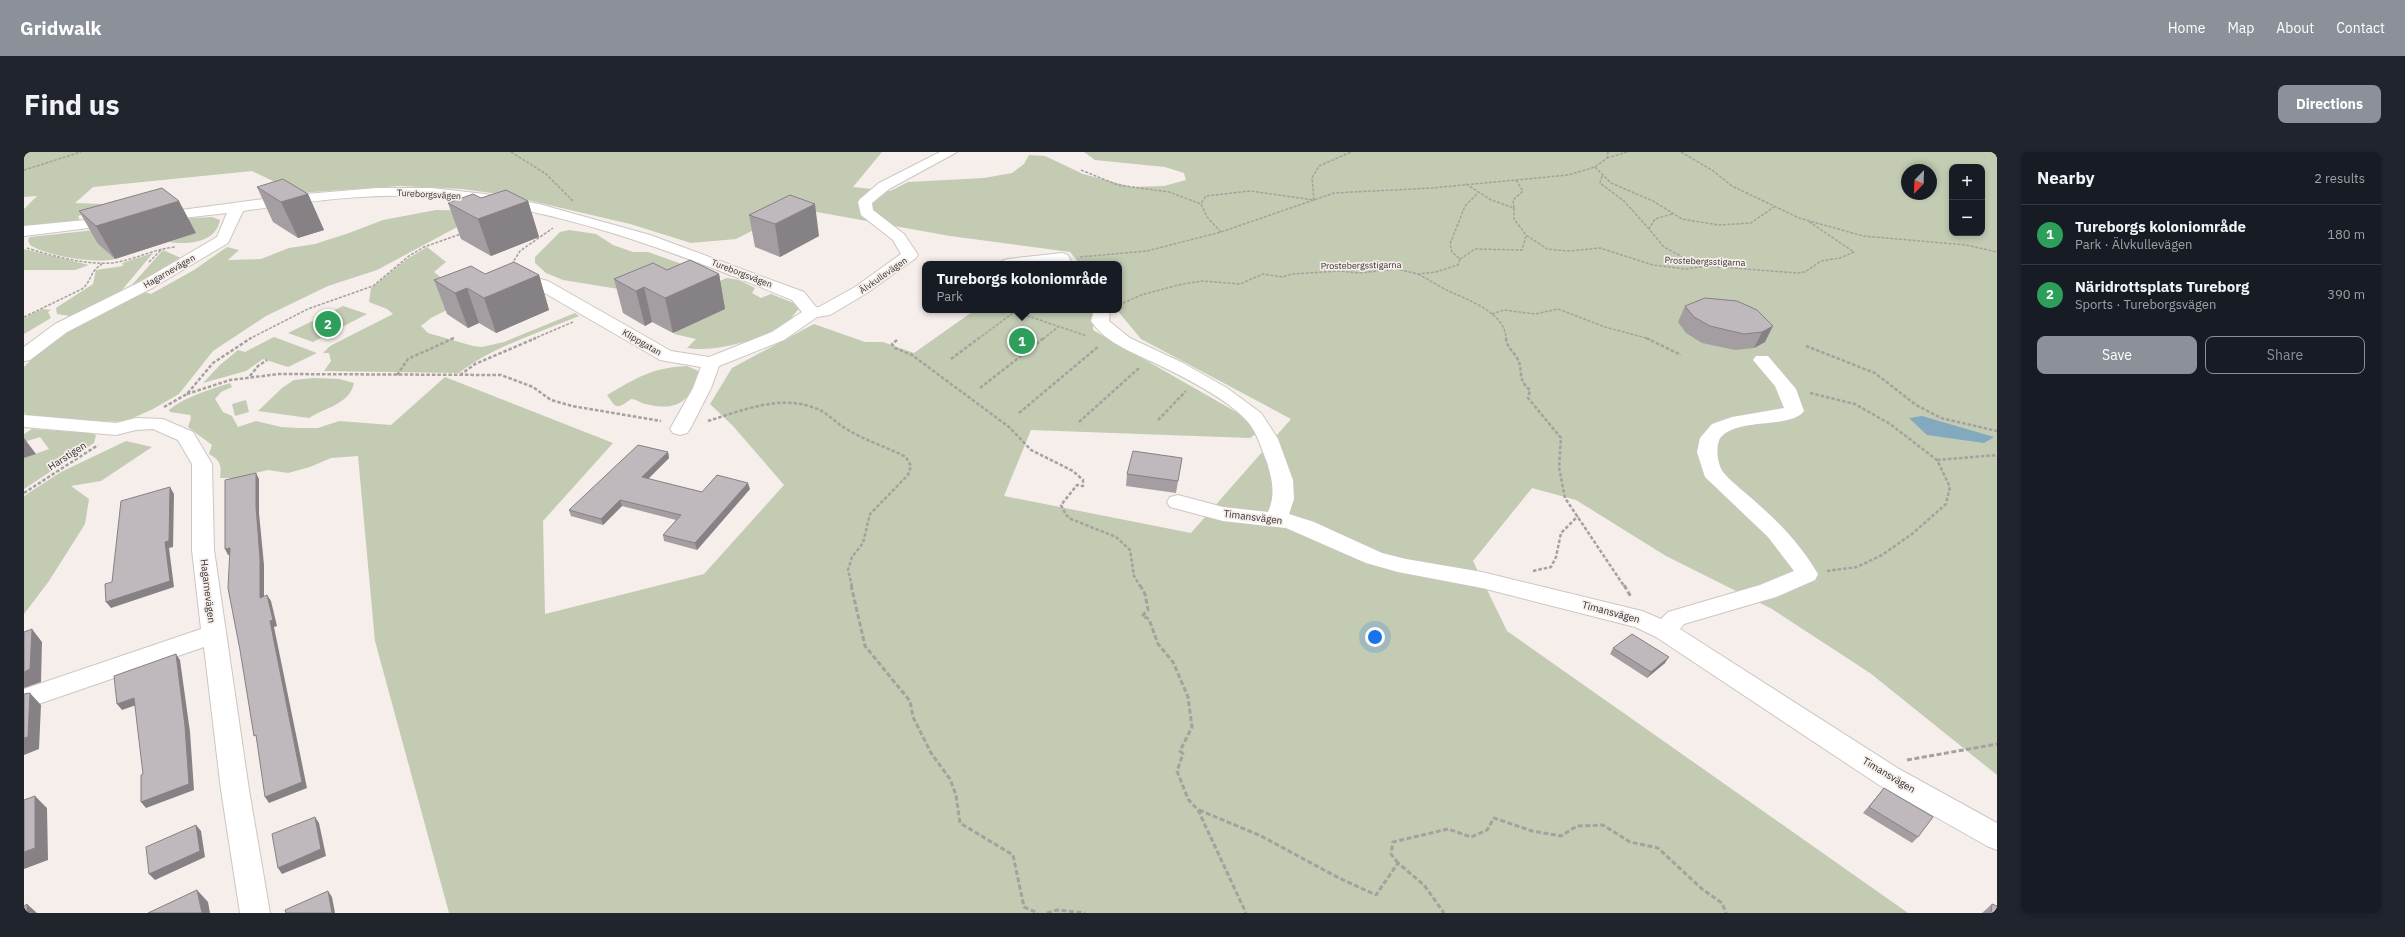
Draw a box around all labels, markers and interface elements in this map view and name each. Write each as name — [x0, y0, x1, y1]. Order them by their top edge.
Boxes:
text: Gridwalk — [20, 16, 102, 40]
text: Home — [2168, 19, 2205, 37]
text: Map — [2227, 19, 2254, 37]
text: About — [2276, 19, 2314, 37]
text: Contact — [2336, 19, 2385, 37]
button: Directions — [2278, 85, 2381, 123]
text: Find us — [24, 86, 120, 123]
north arrow — [1901, 164, 1937, 200]
map controls — [1949, 164, 1985, 236]
button: + — [1949, 164, 1985, 200]
text: Nearby — [2037, 167, 2095, 189]
text: 2 results — [2314, 170, 2365, 187]
street label: Tureborgsvägen — [397, 187, 461, 201]
button: − — [1949, 200, 1985, 236]
text: Tureborgs koloniområde — [2075, 217, 2246, 236]
text: 1 — [2046, 226, 2054, 243]
text: 180 m — [2327, 226, 2365, 243]
text: Park · Älvkullevägen — [2075, 236, 2193, 253]
street label: Hagarnevägen — [141, 252, 197, 290]
street label: Älvkullevägen — [857, 254, 909, 296]
street label: Prostebergsstigarna — [1664, 254, 1746, 268]
street label: Tureborgsvägen — [710, 256, 774, 290]
street label: Prostebergsstigarna — [1320, 259, 1402, 271]
popup — [922, 261, 1122, 313]
text: Tureborgs koloniområde — [936, 269, 1108, 288]
text: Näridrottsplats Tureborg — [2075, 277, 2249, 296]
text: 2 — [2046, 286, 2054, 303]
text: 390 m — [2327, 286, 2365, 303]
text: Park — [936, 288, 963, 305]
text: Sports · Tureborgsvägen — [2075, 296, 2216, 313]
pin: 2 — [315, 309, 341, 339]
street label: Klippgatan — [620, 326, 664, 358]
pin: 1 — [1009, 326, 1035, 356]
button: Save — [2037, 336, 2197, 374]
button: Share — [2205, 336, 2365, 374]
street label: Harstigen — [45, 439, 89, 473]
street label: Timansvägen — [1223, 507, 1283, 527]
street label: Hagarnevägen — [198, 558, 218, 624]
street label: Timansvägen — [1581, 598, 1641, 626]
your location — [1365, 627, 1385, 647]
street label: Timansvägen — [1860, 754, 1918, 796]

